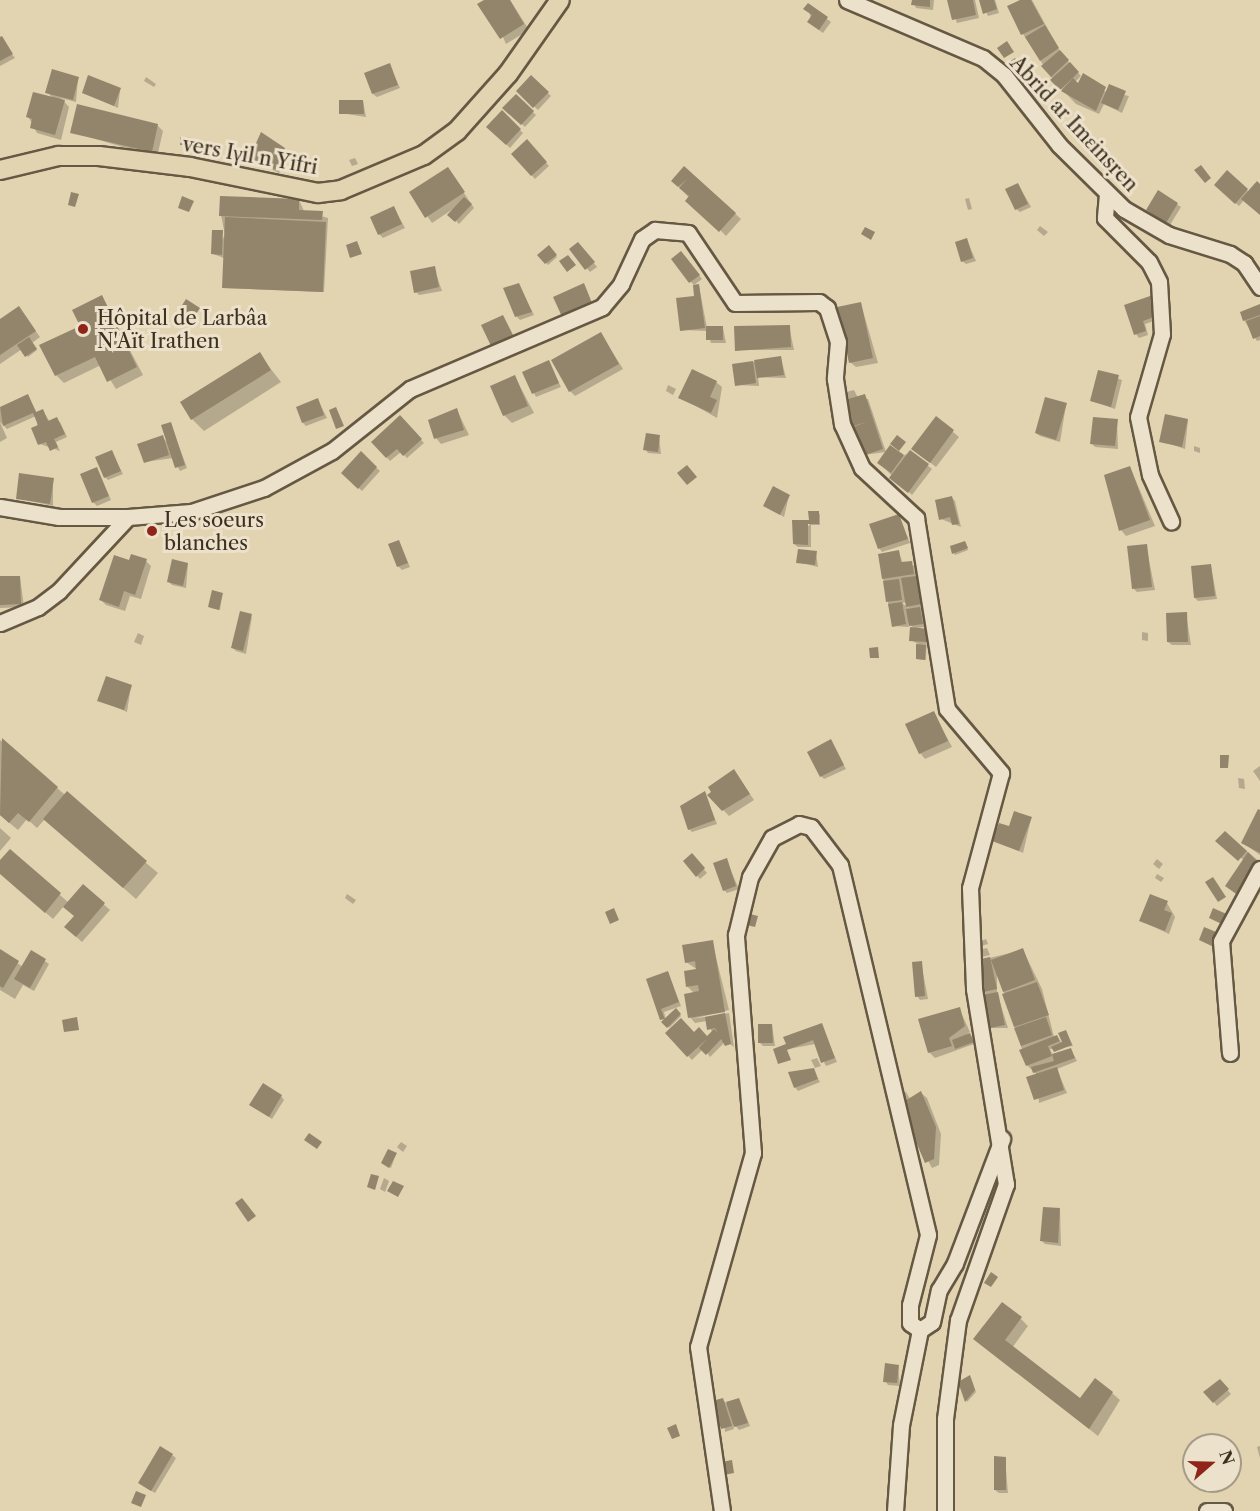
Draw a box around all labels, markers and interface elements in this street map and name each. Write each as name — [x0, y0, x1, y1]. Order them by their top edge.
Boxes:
street label: Abrid ar Imɛinsṛen — [1005, 51, 1143, 197]
street label: vers Iγil n Yifri — [180, 132, 320, 180]
place label: Hôpital de Larbâa N'Aït Irathen — [97, 306, 267, 353]
marker: Hôpital de Larbâa N'Aït Irathen — [74, 320, 92, 338]
place label: Les soeurs blanches — [164, 508, 264, 555]
marker: Les soeurs blanches — [145, 524, 159, 538]
north arrow — [1182, 1433, 1242, 1493]
text: N — [1215, 1448, 1239, 1467]

